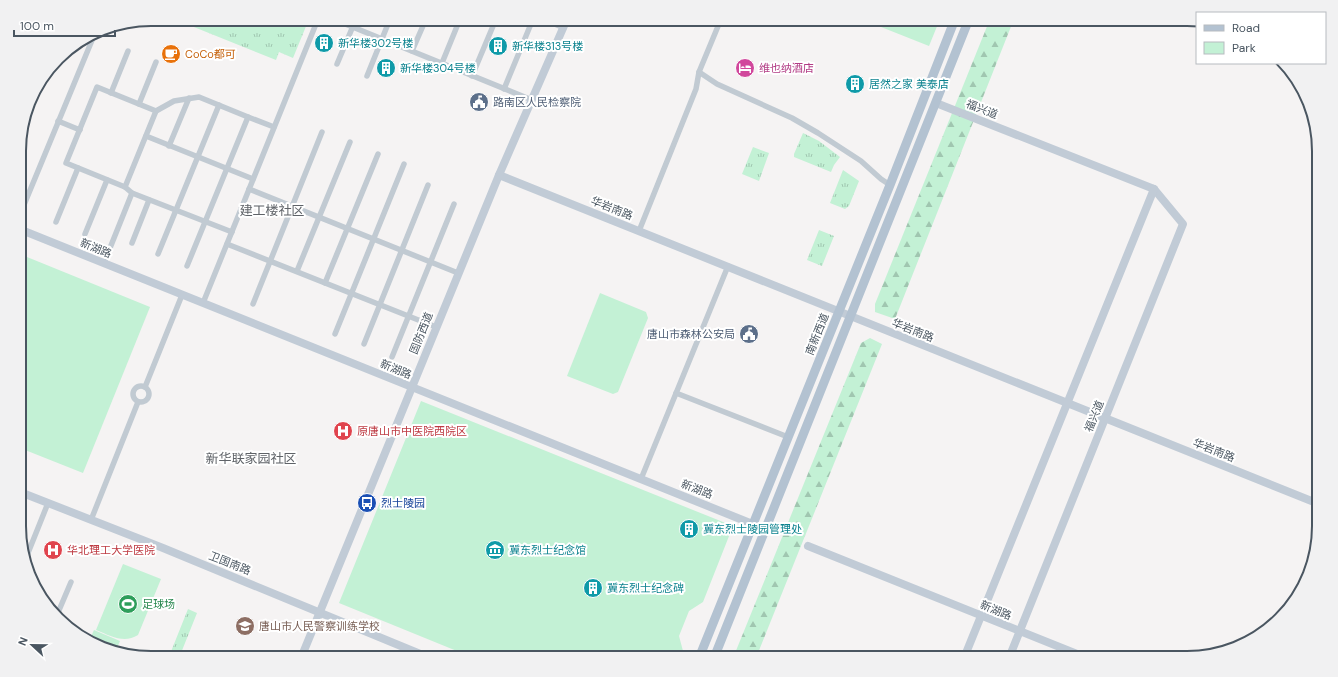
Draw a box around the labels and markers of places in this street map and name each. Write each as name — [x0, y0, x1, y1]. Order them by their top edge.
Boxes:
building icon: 新华楼302号楼 — [313, 32, 335, 54]
building icon: 新华楼313号楼 — [487, 35, 509, 57]
place label: 新华楼302号楼 — [338, 36, 413, 50]
place label: 新华楼313号楼 — [512, 39, 583, 53]
cafe icon: CoCo都可 — [160, 43, 182, 65]
place label: CoCo都可 — [185, 47, 236, 61]
building icon: 新华楼304号楼 — [375, 57, 397, 79]
hotel icon: 维也纳酒店 — [734, 57, 756, 79]
place label: 新华楼304号楼 — [400, 61, 476, 75]
place label: 维也纳酒店 — [759, 61, 814, 75]
building icon: 居然之家 美泰店 — [844, 73, 866, 95]
place label: 居然之家 美泰店 — [869, 77, 949, 91]
public building icon: 路南区人民检察院 — [468, 91, 490, 113]
place label: 路南区人民检察院 — [493, 95, 581, 109]
public building icon: 唐山市森林公安局 — [738, 323, 760, 345]
place label: 唐山市森林公安局 — [647, 327, 735, 341]
hospital icon: 原唐山市中医院西院区 — [332, 420, 354, 442]
place label: 原唐山市中医院西院区 — [357, 424, 467, 438]
bus stop icon: 烈士陵园 — [356, 492, 378, 514]
place label: 烈士陵园 — [381, 496, 425, 510]
building icon: 冀东烈士陵园管理处 — [678, 518, 700, 540]
place label: 冀东烈士陵园管理处 — [703, 522, 802, 536]
hospital icon: 华北理工大学医院 — [42, 539, 64, 561]
museum icon: 冀东烈士纪念馆 — [484, 539, 506, 561]
place label: 华北理工大学医院 — [67, 543, 155, 557]
place label: 冀东烈士纪念馆 — [509, 543, 586, 557]
building icon: 冀东烈士纪念碑 — [582, 577, 604, 599]
place label: 冀东烈士纪念碑 — [607, 581, 684, 595]
sports icon: 足球场 — [117, 593, 139, 615]
place label: 足球场 — [142, 597, 175, 611]
school or university icon: 唐山市人民警察训练学校 — [234, 615, 256, 637]
place label: 唐山市人民警察训练学校 — [259, 619, 380, 633]

